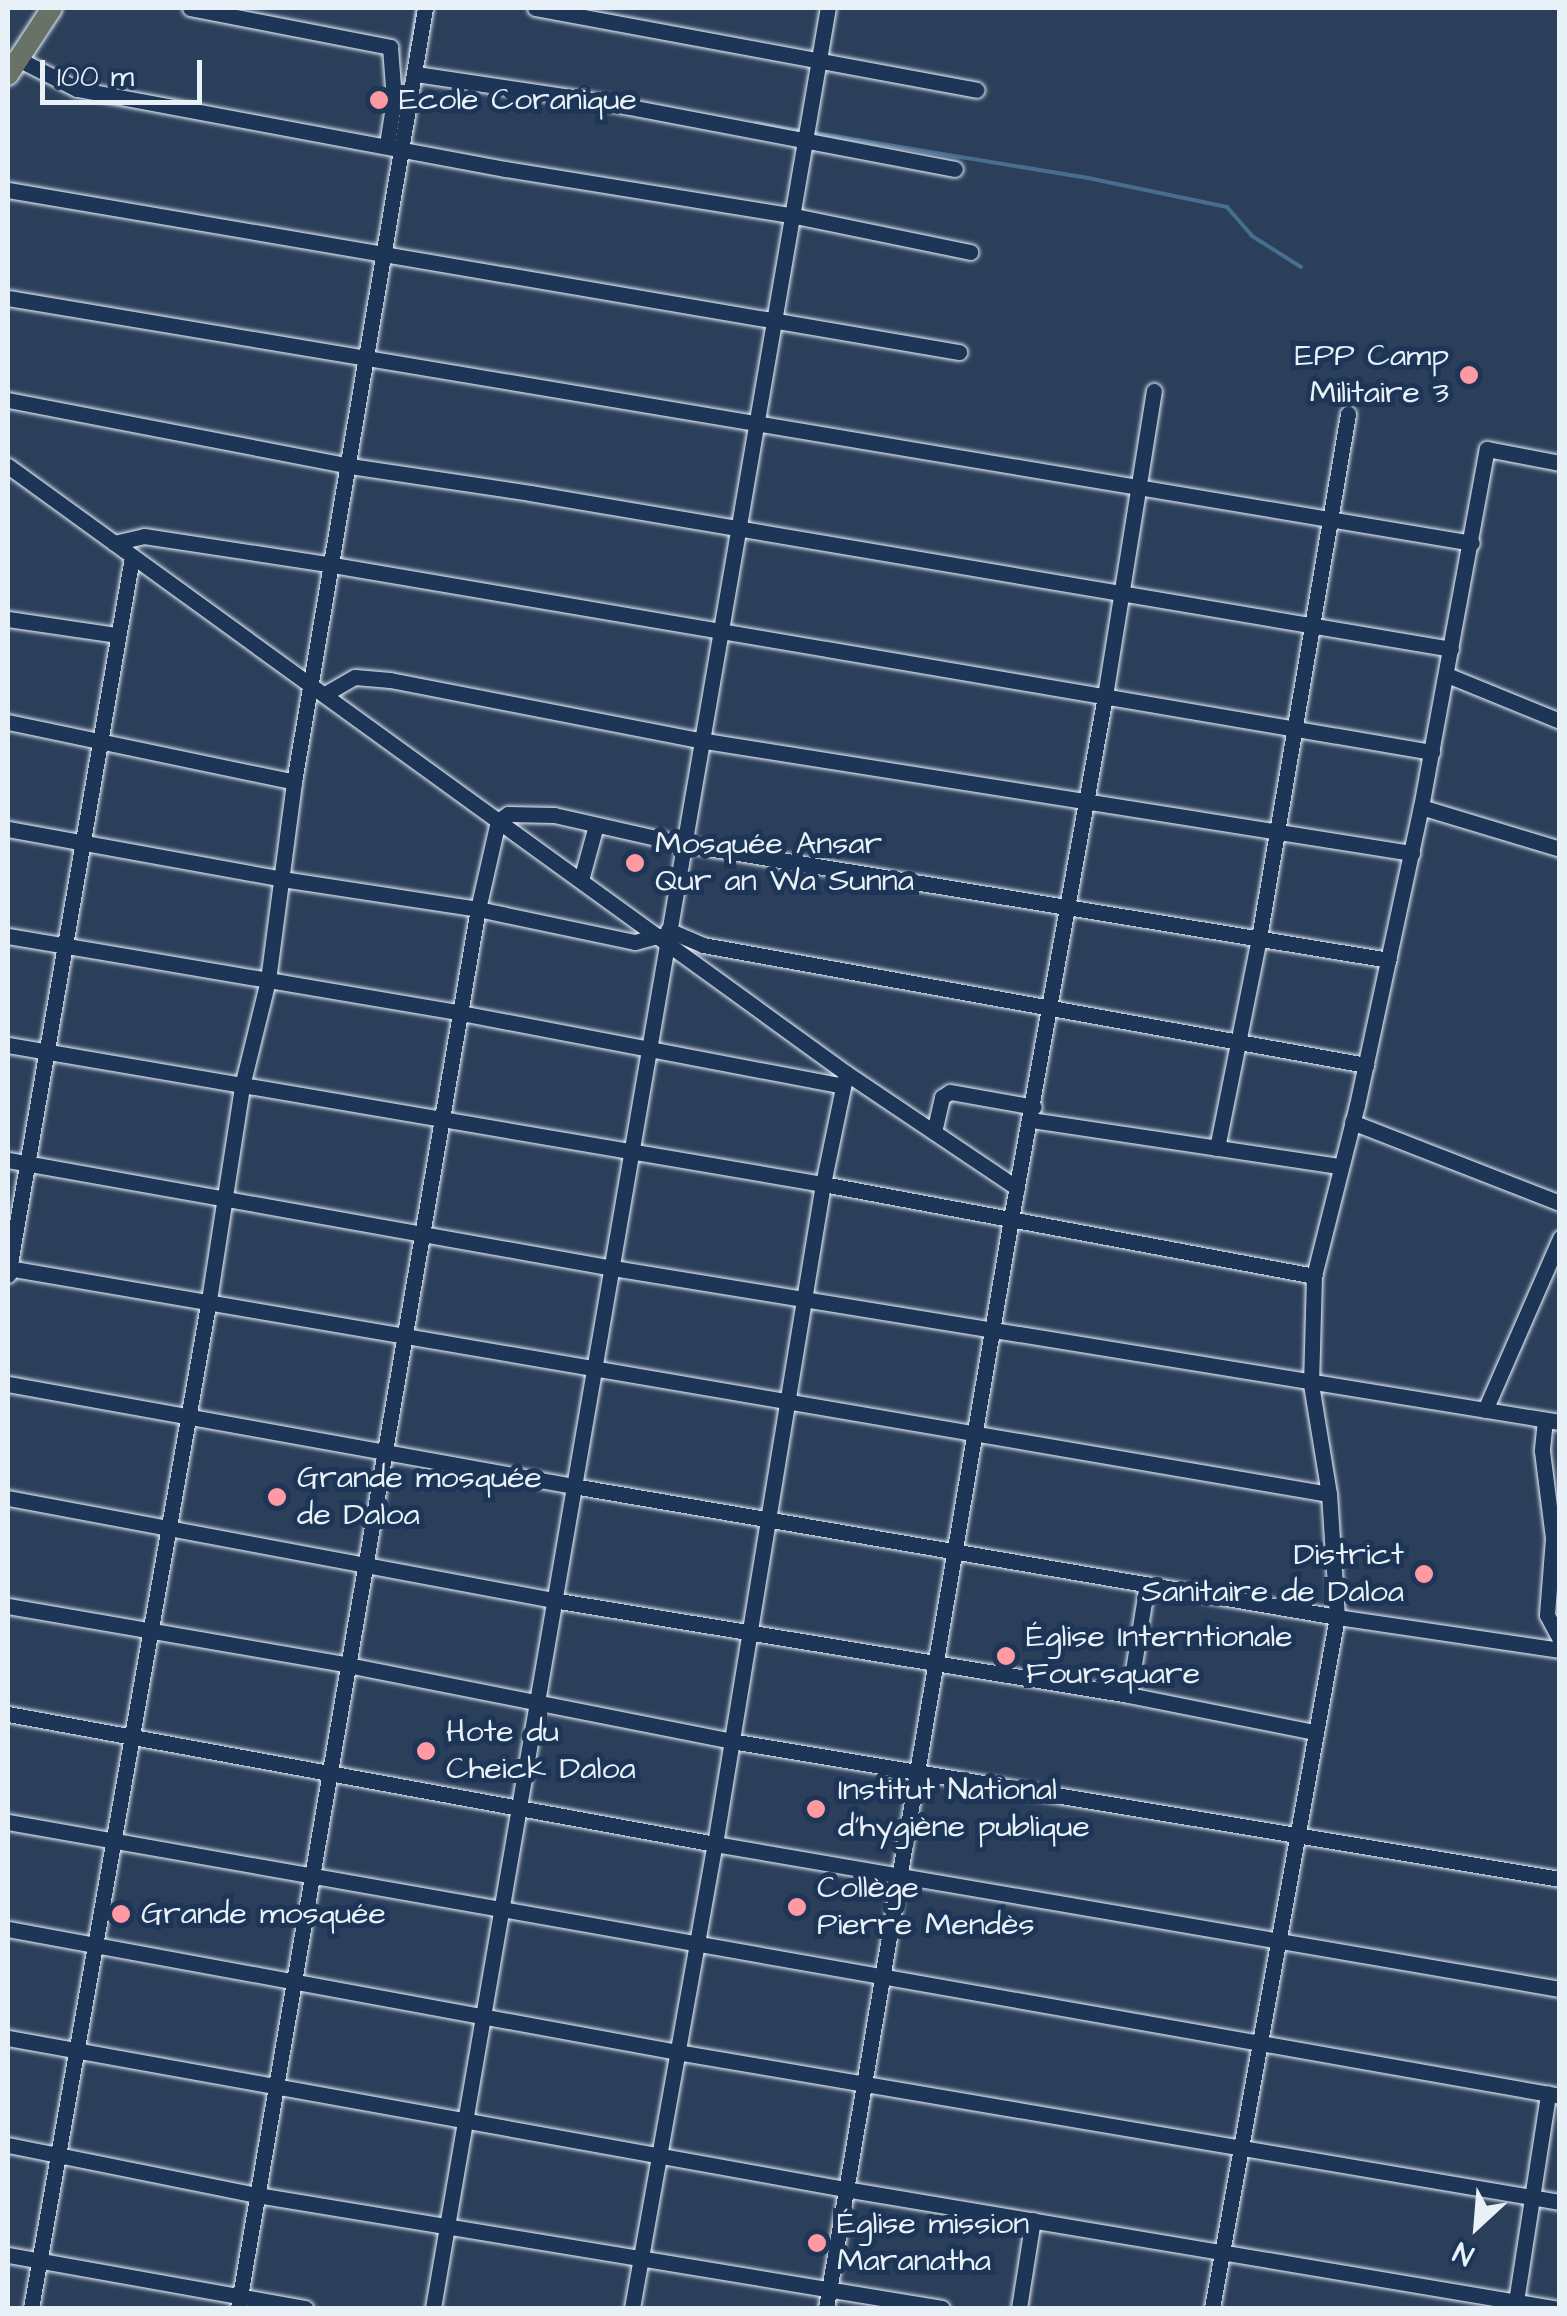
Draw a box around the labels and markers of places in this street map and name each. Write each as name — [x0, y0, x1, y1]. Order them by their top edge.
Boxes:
place label: Ecole Coranique — [399, 81, 637, 119]
marker: Ecole Coranique — [368, 89, 390, 111]
place label: EPP Camp Militaire 3 — [1295, 338, 1449, 413]
marker: EPP Camp Militaire 3 — [1458, 364, 1480, 386]
place label: Mosquée Ansar Qur an Wa Sunna — [655, 826, 914, 901]
marker: Mosquée Ansar Qur an Wa Sunna — [624, 852, 646, 874]
place label: Grande mosquée de Daloa — [297, 1460, 542, 1535]
marker: Grande mosquée de Daloa — [266, 1486, 288, 1508]
place label: District Sanitaire de Daloa — [1142, 1537, 1404, 1612]
marker: District Sanitaire de Daloa — [1413, 1563, 1435, 1585]
place label: Église Interntionale Foursquare — [1026, 1619, 1293, 1694]
marker: Église Interntionale Foursquare — [995, 1645, 1017, 1667]
place label: Hote du Cheick Daloa — [446, 1714, 636, 1789]
marker: Hote du Cheick Daloa — [415, 1740, 437, 1762]
place label: Institut National d'hygiène publique — [838, 1772, 1090, 1847]
marker: Institut National d'hygiène publique — [803, 1796, 829, 1822]
place label: Collège Pierre Mendès — [817, 1870, 1035, 1945]
place label: Grande mosquée — [141, 1895, 386, 1933]
marker: Collège Pierre Mendès — [786, 1896, 808, 1918]
marker: Grande mosquée — [110, 1903, 132, 1925]
place label: Église mission Maranatha — [837, 2206, 1029, 2281]
marker: Église mission Maranatha — [806, 2232, 828, 2254]

